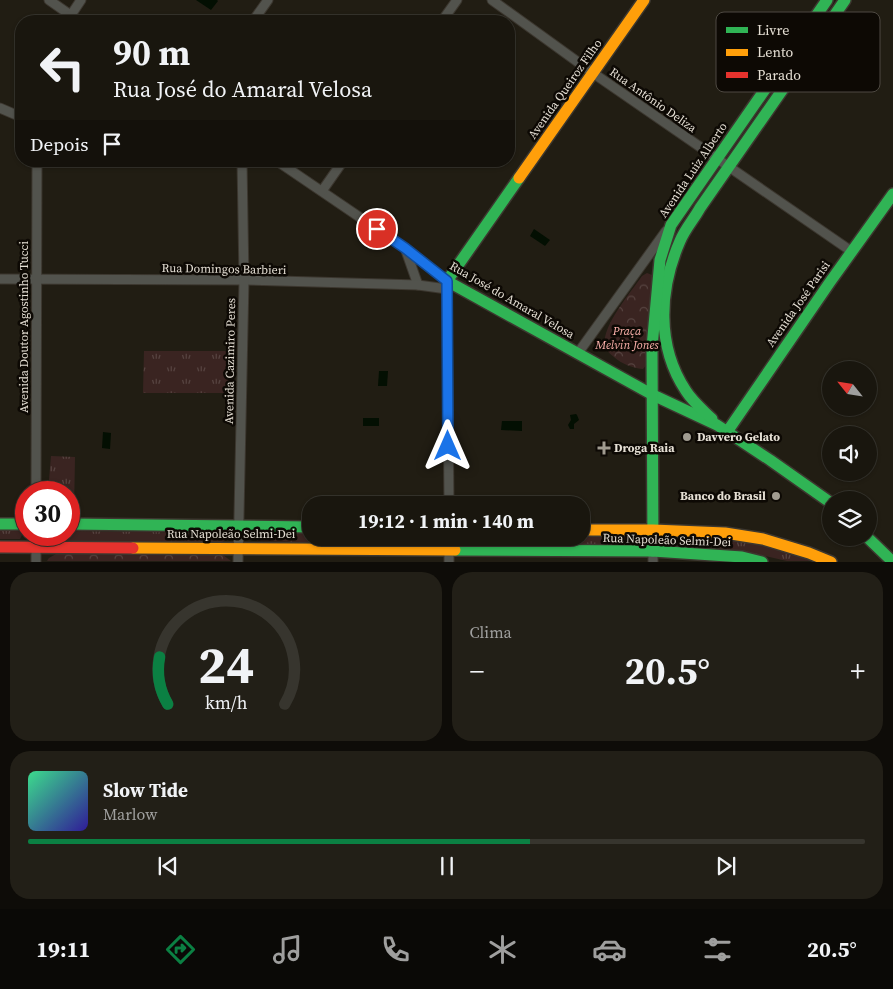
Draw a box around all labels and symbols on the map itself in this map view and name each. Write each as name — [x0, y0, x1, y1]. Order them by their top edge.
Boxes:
legend — [716, 12, 880, 92]
text: Livre — [757, 20, 789, 40]
street label: Avenida Queiroz Filho — [525, 36, 606, 142]
text: Lento — [757, 42, 793, 62]
street label: Rua Antônio Deliza — [606, 64, 700, 137]
text: Parado — [757, 65, 801, 85]
street label: Avenida Luiz Alberto — [655, 119, 731, 221]
pin — [356, 208, 398, 250]
street label: Avenida Doutor Agostinho Tucci — [16, 241, 32, 413]
street label: Rua José do Amaral Velosa — [447, 258, 578, 343]
street label: Avenida José Parisi — [762, 258, 834, 350]
street label: Rua Domingos Barbieri — [161, 260, 287, 278]
street label: Avenida Cazimiro Peres — [221, 298, 239, 424]
park label: Praça Melvin Jones — [594, 323, 659, 353]
north arrow — [822, 361, 878, 416]
position arrow — [421, 419, 473, 471]
place label: Davvero Gelato — [697, 429, 780, 445]
marker: Davvero Gelato — [681, 431, 693, 443]
place label: Droga Raia — [614, 440, 675, 456]
marker: Droga Raia — [598, 442, 610, 454]
speed limit sign: 30 — [15, 481, 80, 546]
place label: Banco do Brasil — [680, 488, 766, 504]
marker: Banco do Brasil — [770, 490, 782, 502]
street label: Rua Napoleão Selmi-Dei — [167, 526, 296, 542]
street label: Rua Napoleão Selmi-Dei — [602, 530, 732, 550]

